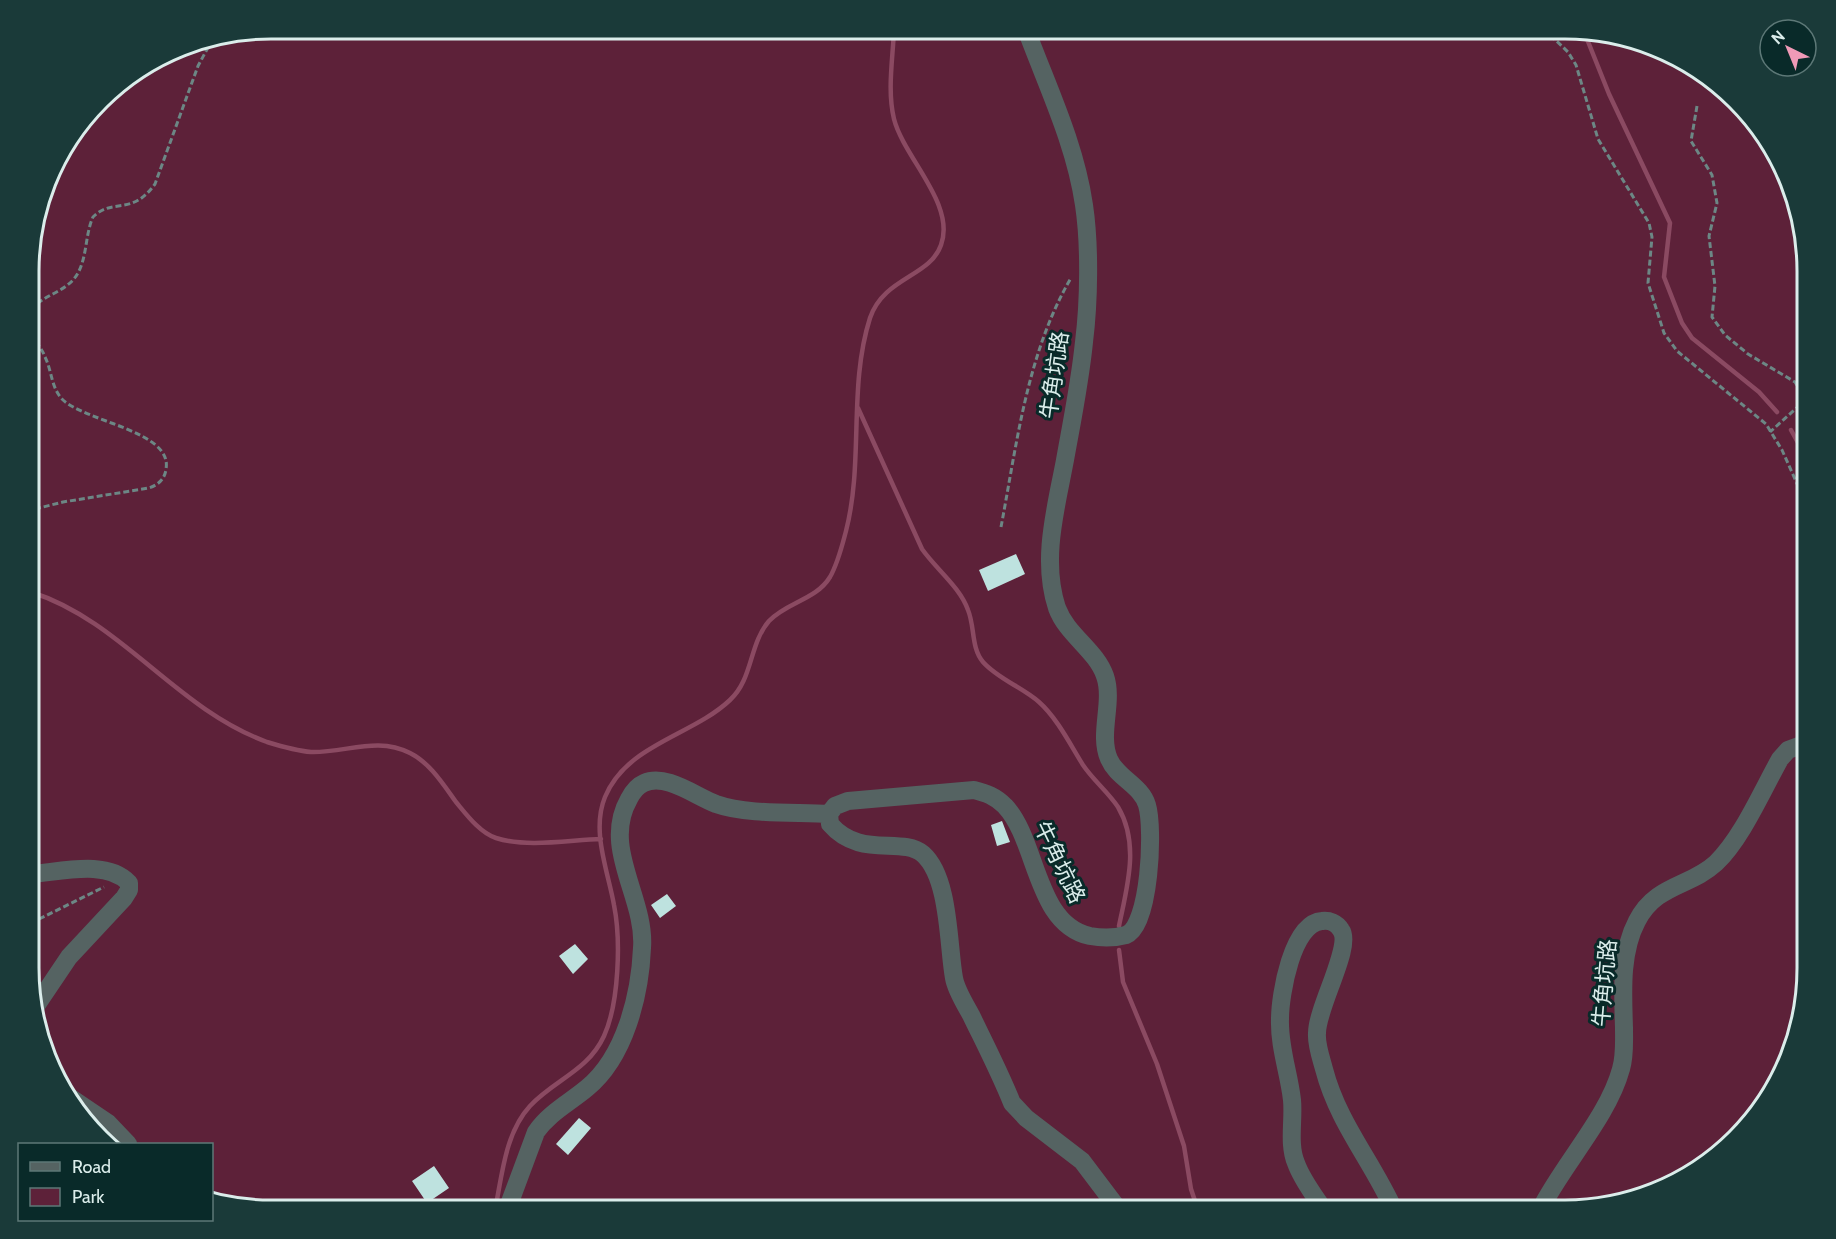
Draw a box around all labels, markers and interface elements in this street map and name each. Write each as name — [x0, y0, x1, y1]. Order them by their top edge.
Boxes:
north arrow — [1758, 18, 1818, 78]
text: N — [1767, 27, 1789, 48]
street label: 牛角坑路 — [1035, 330, 1074, 421]
street label: 牛角坑路 — [1028, 817, 1091, 908]
street label: 牛角坑路 — [1587, 938, 1622, 1028]
legend — [18, 1143, 213, 1221]
text: Road — [72, 1156, 111, 1178]
text: Park — [72, 1186, 105, 1208]

